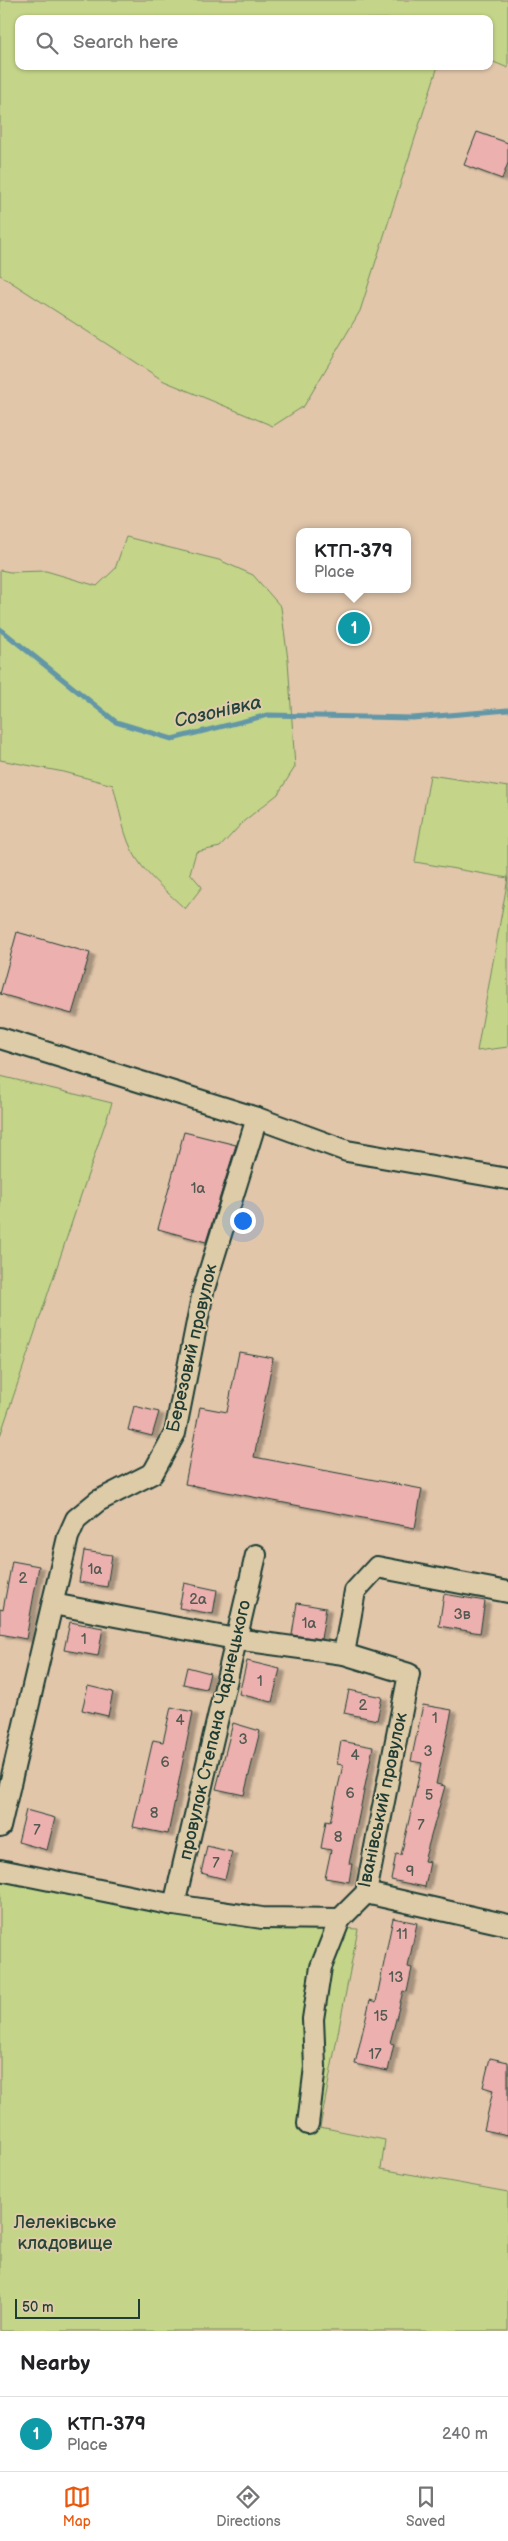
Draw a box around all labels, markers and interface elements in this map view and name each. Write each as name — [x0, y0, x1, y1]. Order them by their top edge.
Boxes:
search box — [15, 15, 493, 70]
icon: search — [33, 29, 61, 57]
text: Search here — [73, 31, 178, 54]
popup — [296, 528, 411, 593]
text: КТП-379 — [314, 540, 393, 563]
text: Place — [314, 563, 355, 582]
pin: 1 — [338, 609, 370, 647]
water label: Созонівка — [172, 691, 264, 733]
house number: 1а — [191, 1179, 205, 1198]
your location — [230, 1208, 256, 1234]
street label: Березовий провулок — [162, 1261, 222, 1434]
house number: 1а — [88, 1560, 102, 1579]
house number: 2 — [19, 1569, 28, 1588]
house number: 2а — [189, 1590, 207, 1609]
street label: провулок Степана Чарнецького — [175, 1598, 255, 1862]
house number: 3в — [453, 1605, 471, 1624]
house number: 1а — [302, 1614, 316, 1633]
house number: 1 — [81, 1630, 87, 1649]
house number: 1 — [257, 1672, 263, 1691]
house number: 2 — [359, 1696, 368, 1715]
house number: 1 — [432, 1709, 438, 1728]
street label: Іванівський провулок — [354, 1710, 412, 1890]
house number: 4 — [175, 1711, 185, 1730]
house number: 3 — [238, 1730, 248, 1749]
house number: 3 — [423, 1742, 433, 1761]
house number: 4 — [350, 1746, 360, 1765]
house number: 6 — [160, 1753, 170, 1772]
house number: 6 — [345, 1784, 355, 1803]
house number: 5 — [425, 1786, 433, 1805]
house number: 8 — [150, 1804, 159, 1823]
house number: 7 — [417, 1816, 425, 1835]
house number: 7 — [33, 1821, 41, 1840]
house number: 8 — [334, 1828, 343, 1847]
house number: 7 — [212, 1854, 220, 1873]
house number: 9 — [406, 1862, 414, 1881]
house number: 11 — [396, 1925, 408, 1944]
house number: 13 — [388, 1968, 404, 1987]
house number: 15 — [374, 2007, 388, 2026]
house number: 17 — [368, 2045, 382, 2064]
park label: Лелеківське кладовище — [13, 2212, 116, 2254]
scale bar — [15, 2296, 140, 2319]
text: 50 m — [22, 2299, 54, 2316]
text: Nearby — [20, 2351, 90, 2376]
text: КТП-379 — [67, 2413, 146, 2436]
text: 1 — [33, 2425, 39, 2444]
text: 240 m — [442, 2425, 488, 2444]
text: Place — [67, 2436, 108, 2455]
tab: Map — [63, 2483, 91, 2530]
tab: Directions — [216, 2483, 281, 2530]
tab: Saved — [406, 2483, 445, 2530]

